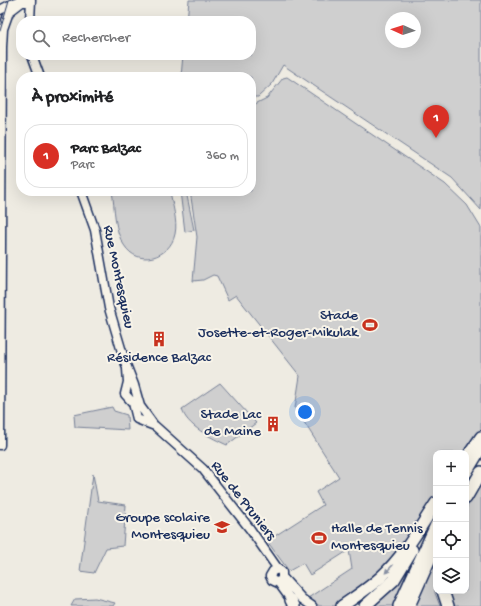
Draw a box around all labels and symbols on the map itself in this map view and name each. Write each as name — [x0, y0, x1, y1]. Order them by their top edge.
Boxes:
north arrow — [385, 12, 421, 48]
pin: 1 — [423, 105, 449, 138]
street label: Rue Montesquieu — [98, 224, 138, 330]
place label: Stade Josette-et-Roger-Mikulak — [198, 307, 359, 342]
sports icon: Stade Josette-et-Roger-Mikulak — [361, 316, 379, 334]
building icon: Résidence Balzac — [150, 330, 168, 348]
place label: Résidence Balzac — [107, 349, 212, 367]
your location — [295, 402, 315, 422]
place label: Stade Lac de Maine — [201, 406, 262, 441]
building icon: Stade Lac de Maine — [264, 415, 282, 433]
street label: Rue de Pruniers — [206, 458, 280, 545]
place label: Groupe scolaire Montesquieu — [115, 509, 210, 544]
school or university icon: Groupe scolaire Montesquieu — [213, 518, 231, 536]
place label: Halle de Tennis Montesquieu — [331, 520, 423, 555]
sports icon: Halle de Tennis Montesquieu — [310, 529, 328, 547]
one-way arrow — [384, 564, 394, 574]

